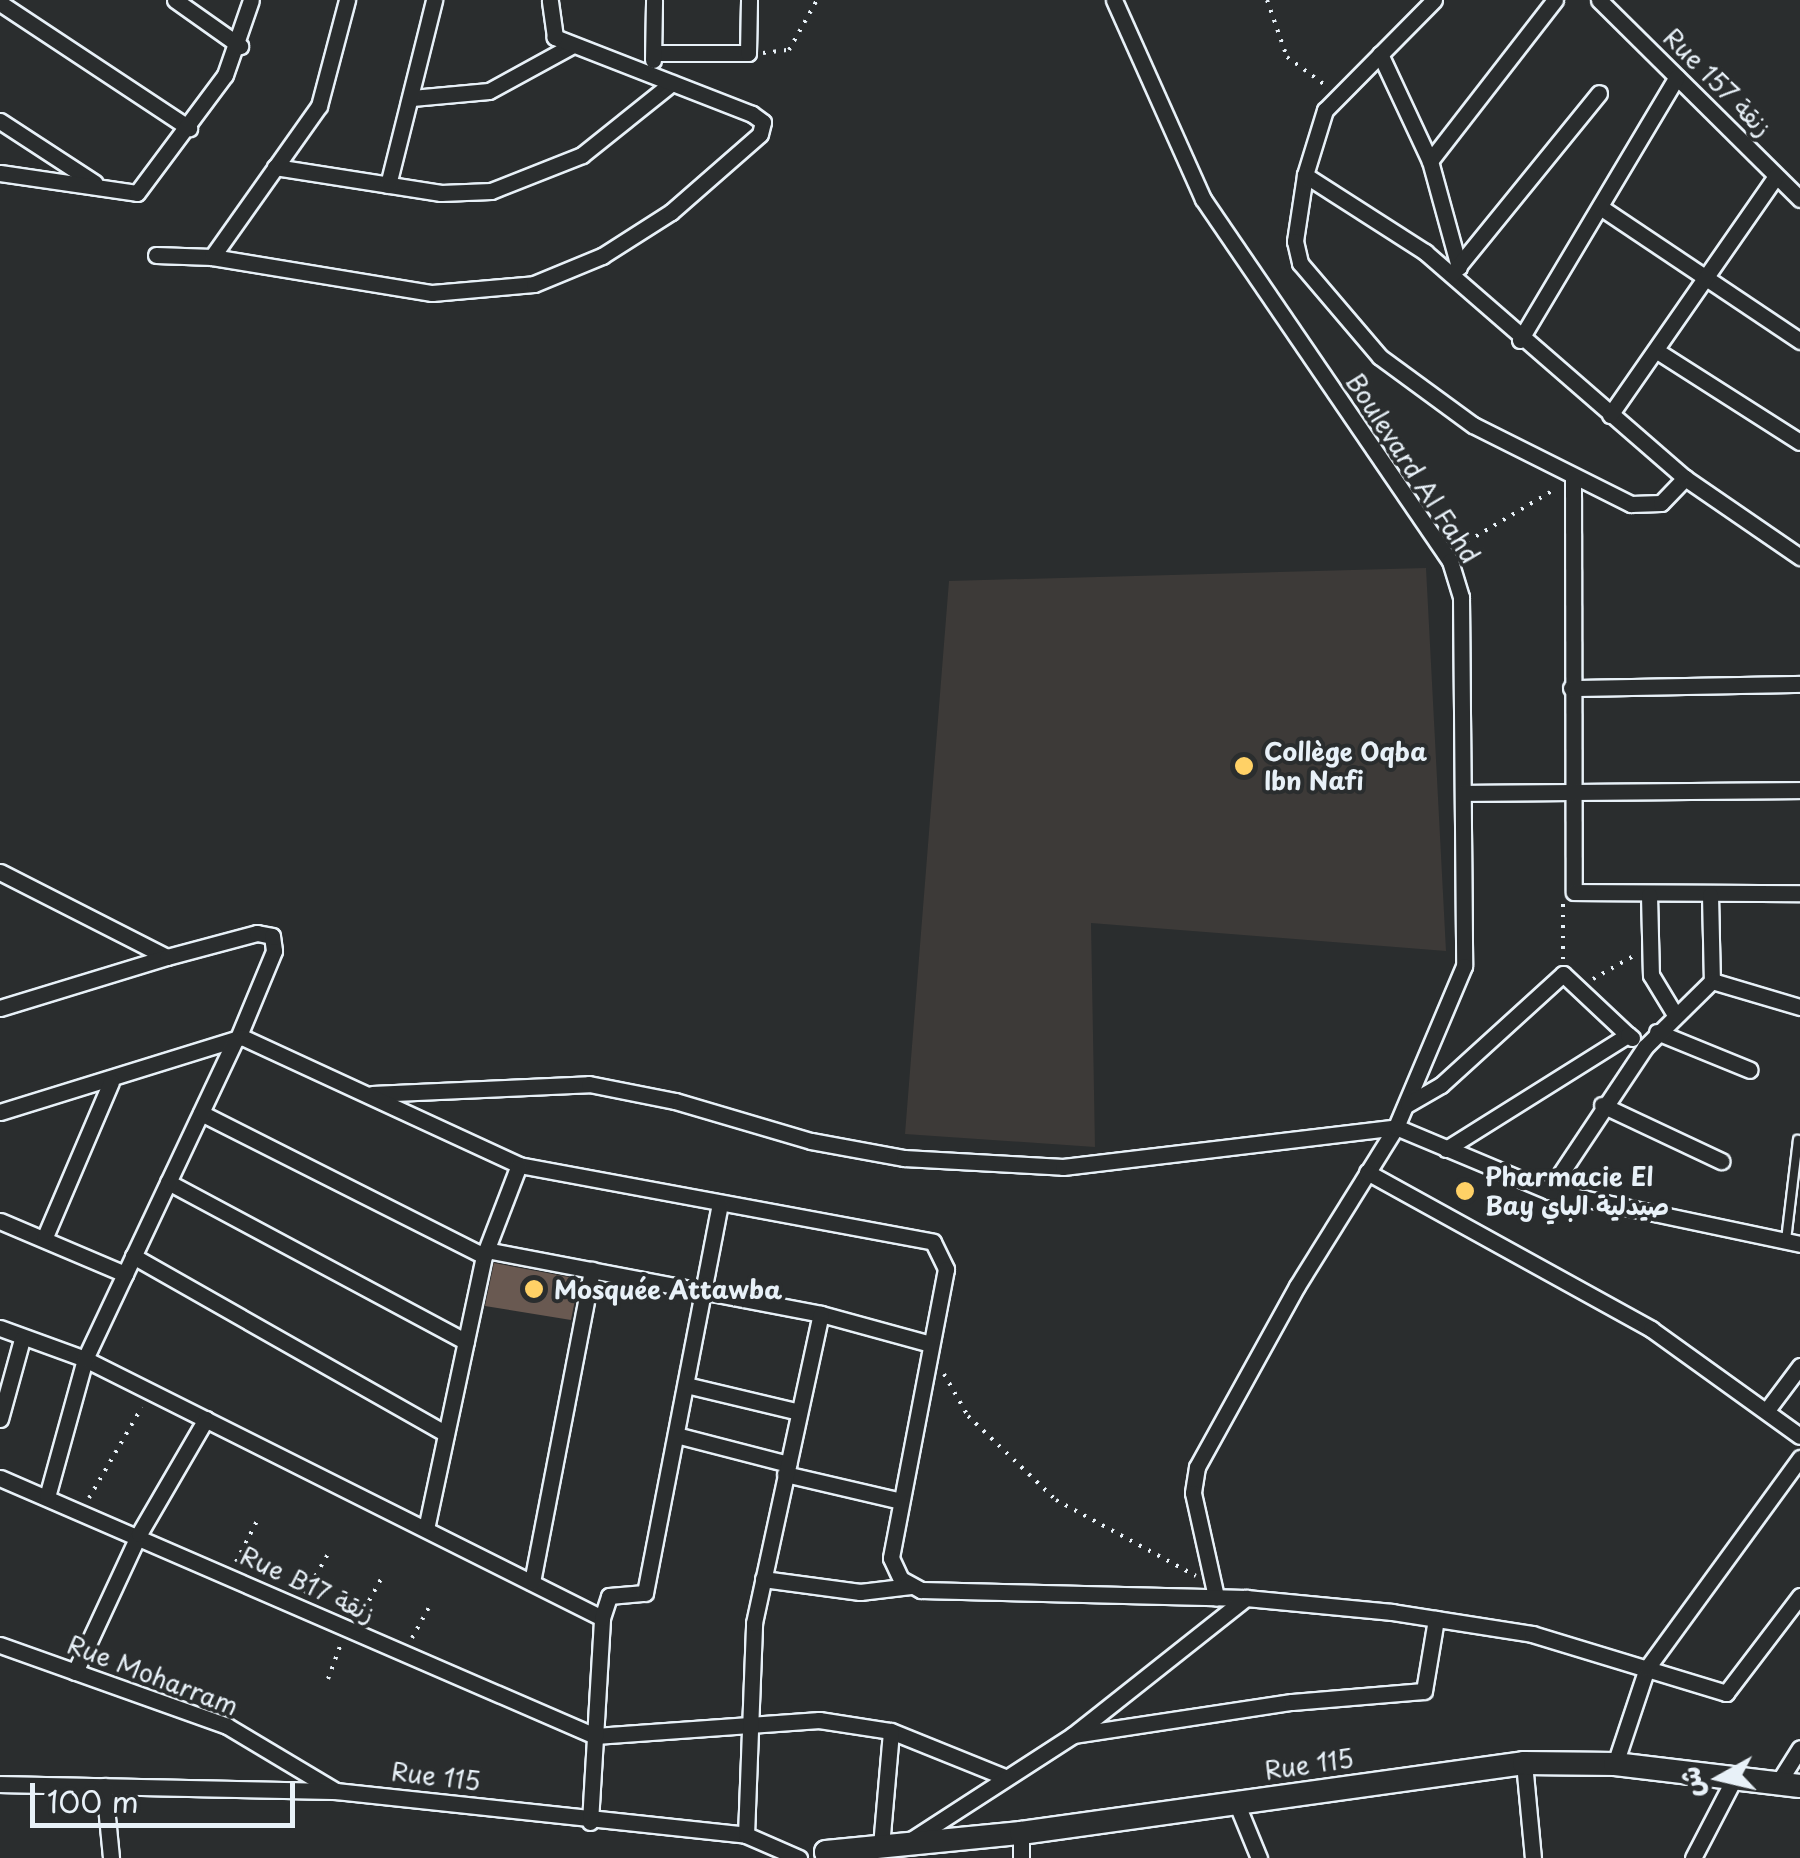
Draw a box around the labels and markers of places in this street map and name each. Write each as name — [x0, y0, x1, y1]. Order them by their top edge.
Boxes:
place label: Collège Oqba Ibn Nafi — [1264, 737, 1429, 796]
marker: Collège Oqba Ibn Nafi — [1233, 755, 1255, 777]
place label: Pharmacie El Bay صيدلية الباي — [1485, 1162, 1669, 1221]
marker: Pharmacie El Bay صيدلية الباي — [1454, 1180, 1476, 1202]
place label: Mosquée Attawba — [554, 1274, 783, 1304]
marker: Mosquée Attawba — [523, 1278, 545, 1300]

